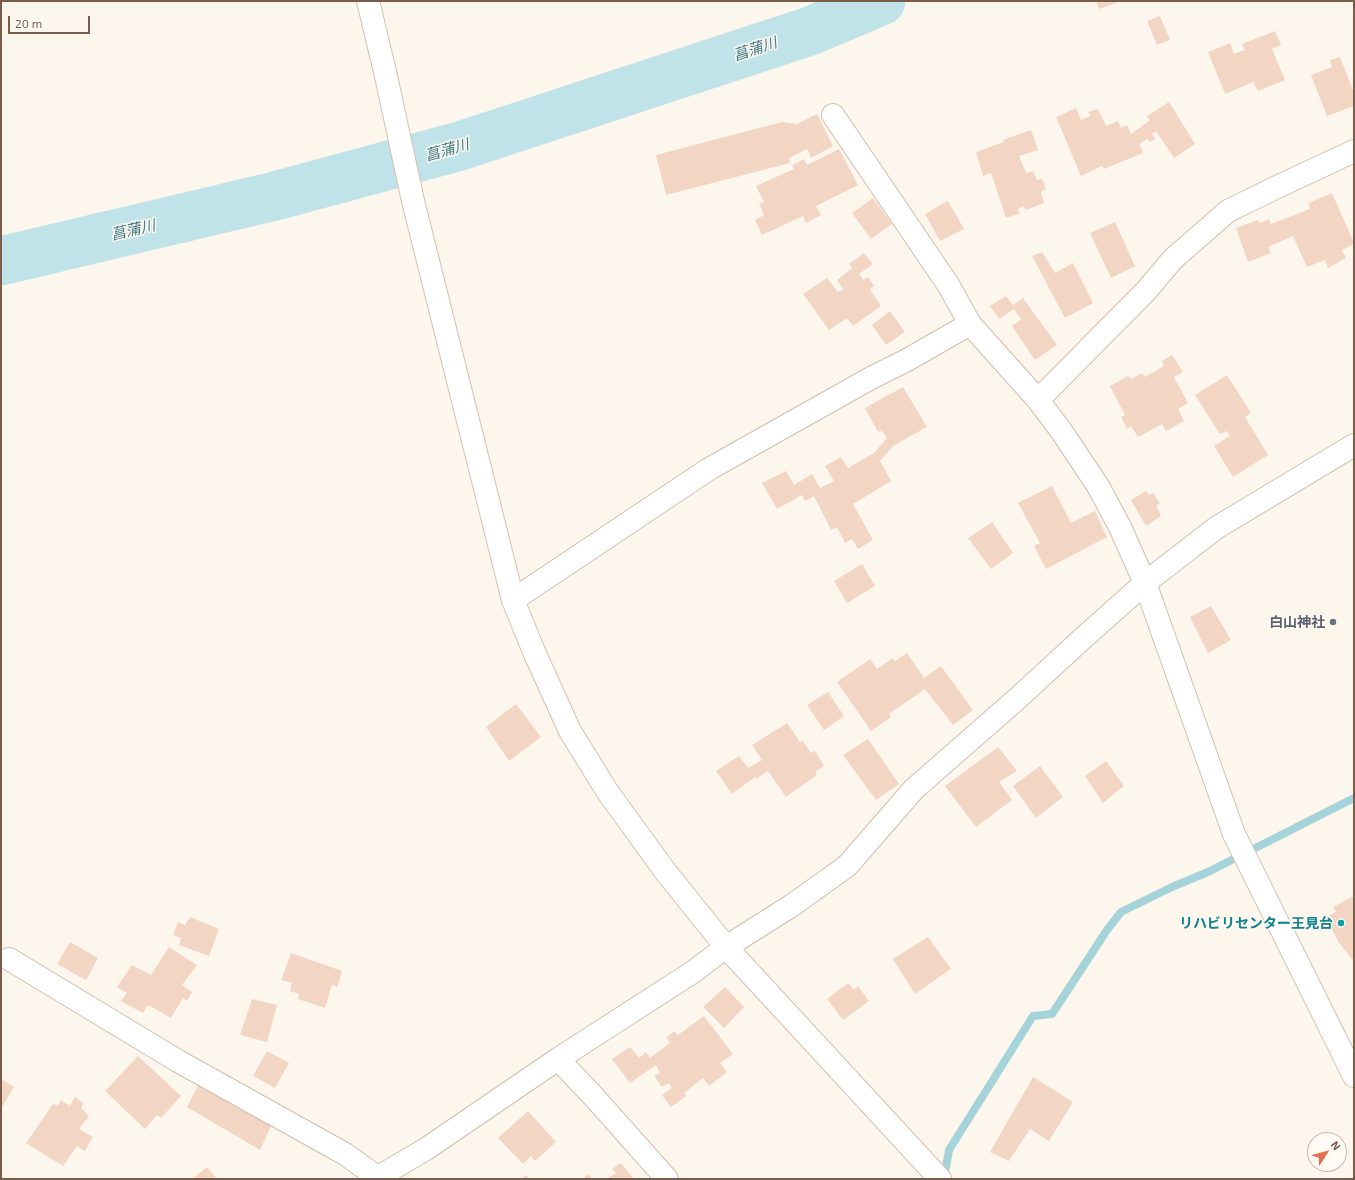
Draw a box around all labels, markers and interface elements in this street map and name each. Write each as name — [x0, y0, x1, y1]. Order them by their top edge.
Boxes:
scale bar — [10, 8, 92, 34]
text: 20 m — [15, 16, 42, 30]
water label: 菖蒲川 — [731, 33, 779, 65]
water label: 菖蒲川 — [423, 135, 471, 165]
water label: 菖蒲川 — [109, 216, 157, 244]
place label: 白山神社 — [1269, 614, 1325, 630]
marker: 白山神社 — [1328, 617, 1338, 627]
place label: リハビリセンター王見台 — [1179, 915, 1333, 931]
marker: リハビリセンター王見台 — [1336, 918, 1346, 928]
north arrow — [1307, 1132, 1347, 1172]
text: N — [1329, 1138, 1344, 1152]

